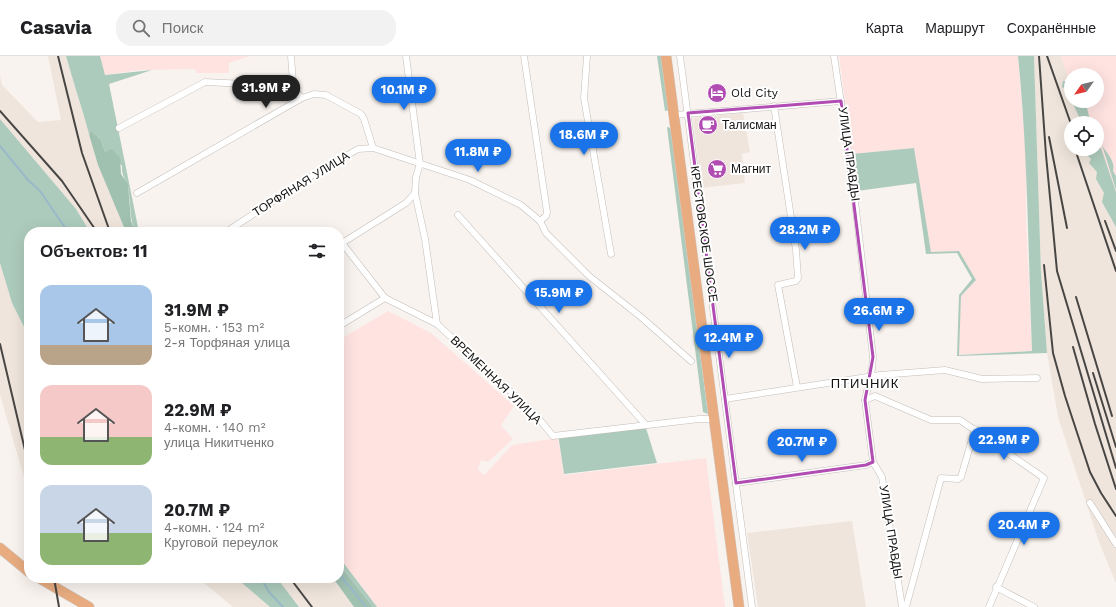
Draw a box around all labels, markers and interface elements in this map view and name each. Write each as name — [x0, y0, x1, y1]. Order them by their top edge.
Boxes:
search box — [116, 10, 396, 46]
text: Casavia — [20, 16, 92, 39]
icon: search — [130, 17, 152, 39]
text: Поиск — [162, 19, 203, 37]
text: Карта — [866, 20, 903, 36]
text: Маршрут — [925, 20, 985, 36]
text: Сохранённые — [1007, 20, 1096, 36]
north arrow — [1064, 68, 1104, 108]
map controls — [1064, 68, 1104, 156]
pin: 31.9M ₽ — [229, 75, 303, 109]
pin: 10.1M ₽ — [367, 77, 441, 111]
text: 31.9M ₽ — [241, 80, 291, 95]
text: 10.1M ₽ — [381, 82, 427, 97]
hotel icon: Old City — [706, 82, 728, 104]
place label: Old City — [731, 86, 779, 100]
street label: УЛИЦА ПРАВДЫ — [835, 106, 863, 202]
cafe icon: Талисман — [697, 114, 719, 136]
button: locate — [1064, 116, 1104, 156]
place label: Талисман — [722, 118, 777, 132]
pin: 18.6M ₽ — [547, 122, 621, 156]
text: 18.6M ₽ — [559, 127, 609, 142]
pin: 11.8M ₽ — [441, 139, 515, 173]
text: 11.8M ₽ — [454, 144, 502, 159]
street label: ТОРФЯНАЯ УЛИЦА — [250, 149, 352, 219]
supermarket icon: Магнит — [706, 158, 728, 180]
place label: Магнит — [731, 162, 772, 176]
street label: КРЕСТОВСКОЕ ШОССЕ — [687, 165, 721, 303]
pin: 28.2M ₽ — [768, 217, 842, 251]
text: 28.2M ₽ — [779, 222, 831, 237]
icon: filters — [306, 240, 328, 262]
text: Объектов: 11 — [40, 241, 148, 261]
pin: 15.9M ₽ — [522, 280, 596, 314]
text: 15.9M ₽ — [534, 285, 584, 300]
pin: 26.6M ₽ — [842, 298, 916, 332]
text: 31.9M ₽ — [164, 300, 229, 320]
icon: home — [72, 301, 120, 349]
text: 26.6M ₽ — [853, 303, 905, 318]
text: 5-комн. · 153 m² — [164, 320, 264, 335]
pin: 12.4M ₽ — [692, 325, 766, 359]
text: 12.4M ₽ — [704, 330, 754, 345]
street label: ВРЕМЕННАЯ УЛИЦА — [448, 333, 544, 427]
text: 2-я Торфяная улица — [164, 335, 290, 350]
district label: ПТИЧНИК — [831, 376, 899, 391]
text: 22.9M ₽ — [164, 400, 232, 420]
icon: home — [72, 401, 120, 449]
text: 4-комн. · 140 m² — [164, 420, 265, 435]
pin: 22.9M ₽ — [967, 427, 1041, 461]
pin: 20.7M ₽ — [765, 429, 839, 463]
text: 22.9M ₽ — [978, 432, 1030, 447]
text: 20.7M ₽ — [777, 434, 827, 449]
text: улица Никитченко — [164, 435, 274, 450]
street label: УЛИЦА ПРАВДЫ — [877, 484, 905, 580]
text: 20.7M ₽ — [164, 500, 230, 520]
icon: home — [72, 501, 120, 549]
pin: 20.4M ₽ — [987, 512, 1061, 546]
text: 20.4M ₽ — [998, 517, 1050, 532]
text: 4-комн. · 124 m² — [164, 520, 265, 535]
text: Круговой переулок — [164, 535, 278, 550]

